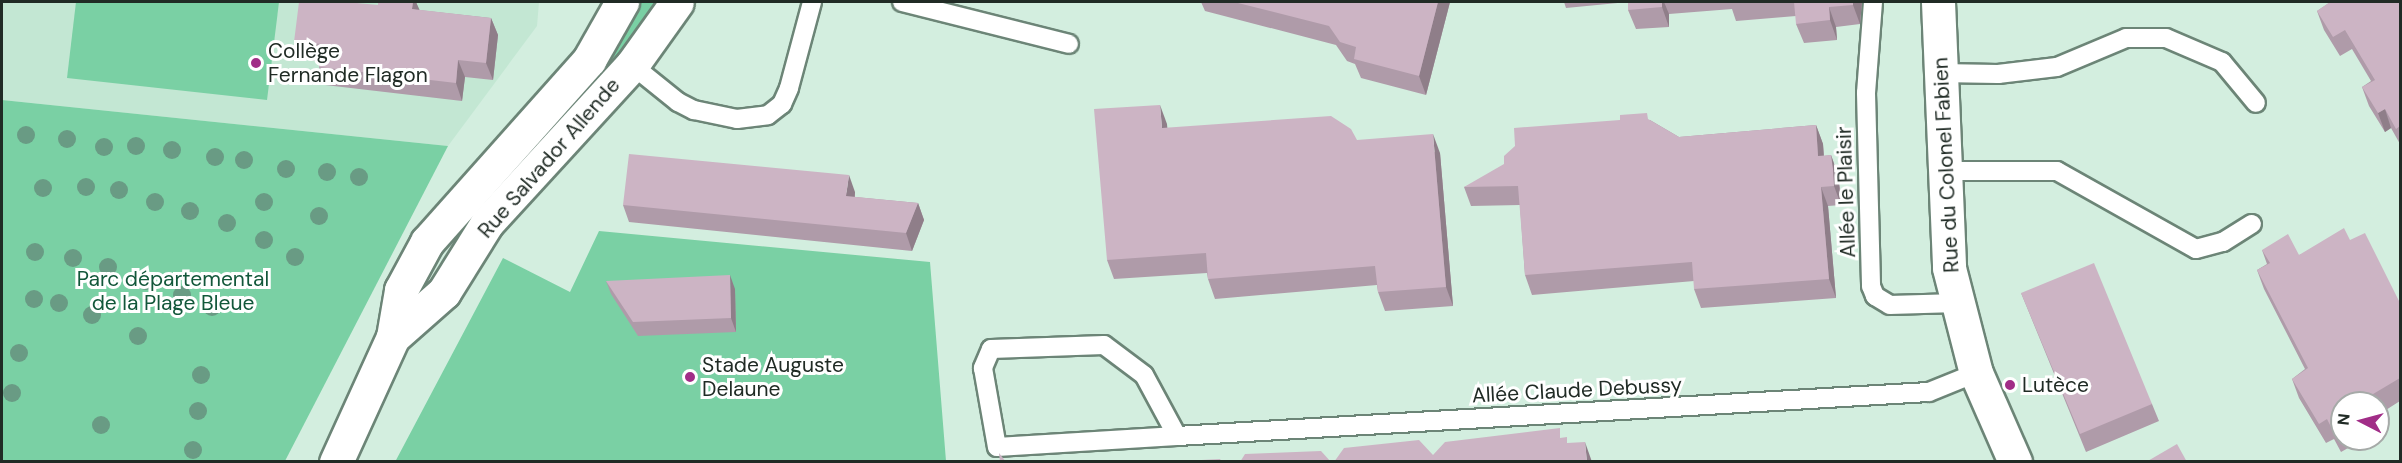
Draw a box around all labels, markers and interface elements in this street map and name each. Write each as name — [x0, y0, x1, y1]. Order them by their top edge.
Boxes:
place label: Collège Fernande Flagon — [268, 38, 428, 88]
marker: Collège Fernande Flagon — [249, 56, 263, 70]
street label: Rue du Colonel Fabien — [1928, 57, 1964, 273]
street label: Rue Salvador Allende — [473, 73, 625, 243]
street label: Allée le Plaisir — [1831, 126, 1861, 258]
park label: Parc départemental de la Plage Bleue — [77, 266, 269, 316]
place label: Stade Auguste Delaune — [702, 352, 844, 402]
marker: Stade Auguste Delaune — [683, 370, 697, 384]
street label: Allée Claude Debussy — [1471, 372, 1683, 408]
place label: Lutèce — [2022, 372, 2089, 398]
marker: Lutèce — [2003, 378, 2017, 392]
north arrow — [2330, 391, 2390, 451]
text: N — [2333, 412, 2355, 426]

